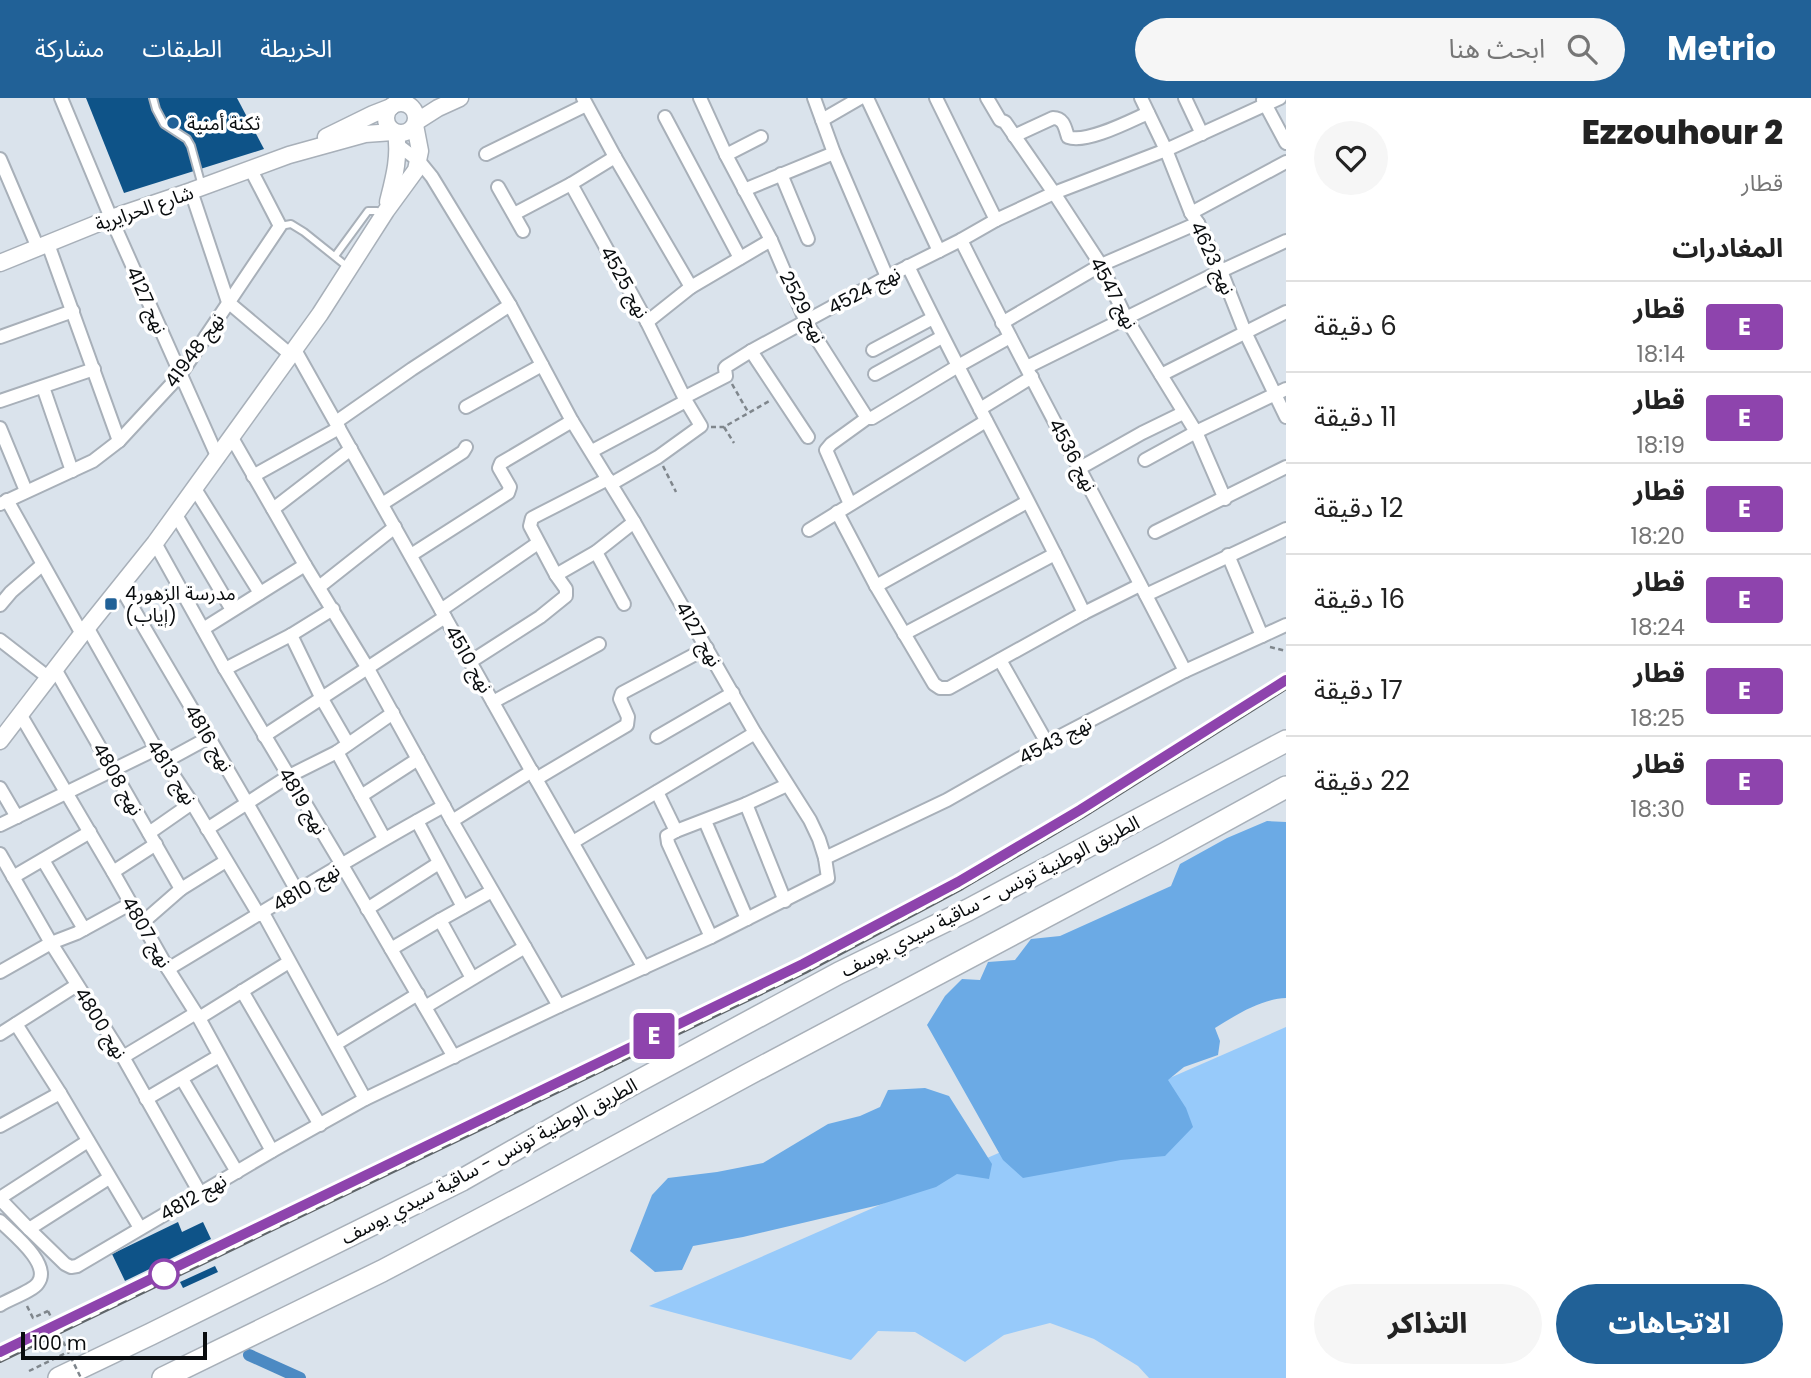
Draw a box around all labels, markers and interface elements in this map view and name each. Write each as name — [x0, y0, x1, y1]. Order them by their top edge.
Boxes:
search box — [1135, 18, 1625, 81]
text: Metrio — [1667, 25, 1776, 72]
icon: search — [1563, 30, 1601, 68]
text: ابحث هنا — [1449, 31, 1545, 67]
text: مشاركة — [35, 32, 104, 65]
text: الطبقات — [142, 32, 222, 65]
text: الخريطة — [260, 32, 332, 65]
text: Ezzouhour 2 — [1582, 109, 1783, 156]
place label: ثكنة أمنية — [187, 110, 260, 137]
marker: ثكنة أمنية — [165, 115, 181, 131]
button: heart — [1314, 121, 1388, 195]
text: قطار — [1741, 167, 1783, 199]
street label: شارع الحرايرية — [91, 179, 197, 238]
street label: نهج 4623 — [1183, 217, 1241, 300]
text: المغادرات — [1672, 230, 1783, 266]
street label: نهج 4525 — [593, 241, 655, 324]
street label: نهج 4547 — [1082, 252, 1144, 335]
street label: نهج 4524 — [823, 260, 906, 322]
street label: نهج 4127 — [119, 262, 173, 339]
street label: نهج 2529 — [772, 266, 832, 349]
text: قطار — [1633, 291, 1685, 327]
street label: نهج 41948 — [158, 308, 231, 394]
text: 6 دقيقة — [1314, 308, 1397, 344]
text: E — [1738, 310, 1751, 343]
text: 18:14 — [1636, 338, 1685, 370]
text: قطار — [1633, 382, 1685, 418]
text: 11 دقيقة — [1314, 399, 1397, 435]
text: E — [1738, 401, 1751, 434]
street label: نهج 4536 — [1041, 414, 1103, 497]
text: 18:19 — [1636, 429, 1685, 461]
text: قطار — [1633, 473, 1685, 509]
text: 12 دقيقة — [1314, 490, 1403, 526]
text: E — [1738, 492, 1751, 525]
text: 18:20 — [1631, 520, 1685, 552]
text: قطار — [1633, 564, 1685, 600]
place label: مدرسة الزهور4 (إياب) — [125, 580, 236, 629]
text: 16 دقيقة — [1314, 581, 1405, 617]
text: E — [1738, 583, 1751, 616]
marker: مدرسة الزهور4 (إياب) — [103, 596, 119, 612]
street label: نهج 4127 — [668, 597, 728, 672]
text: 18:24 — [1631, 611, 1685, 643]
street label: نهج 4510 — [437, 620, 499, 699]
text: قطار — [1633, 655, 1685, 691]
text: 17 دقيقة — [1314, 672, 1403, 708]
text: E — [1738, 674, 1751, 707]
street label: نهج 4816 — [177, 699, 239, 778]
text: 18:25 — [1631, 702, 1685, 734]
street label: نهج 4543 — [1014, 710, 1097, 772]
street label: نهج 4813 — [139, 734, 203, 811]
street label: نهج 4808 — [85, 738, 149, 821]
text: قطار — [1633, 746, 1685, 782]
street label: نهج 4819 — [271, 763, 333, 841]
text: 22 دقيقة — [1314, 763, 1410, 799]
text: E — [1738, 765, 1751, 798]
text: 18:30 — [1630, 793, 1685, 825]
street label: الطريق الوطنية تونس - ساقية سيدي يوسف — [836, 809, 1145, 985]
street label: نهج 4810 — [268, 857, 345, 919]
street label: نهج 4807 — [114, 892, 178, 973]
street label: نهج 4800 — [67, 982, 133, 1065]
line badge: E — [631, 1013, 677, 1059]
text: E — [648, 1019, 660, 1052]
street label: الطريق الوطنية تونس - ساقية سيدي يوسف — [336, 1072, 643, 1253]
street label: نهج 4812 — [155, 1167, 232, 1228]
unlabelled marker — [149, 1259, 179, 1289]
button: التذاكر — [1314, 1284, 1542, 1364]
button: الاتجاهات — [1556, 1284, 1783, 1364]
scale bar — [21, 1329, 206, 1361]
text: 100 m — [32, 1330, 87, 1357]

